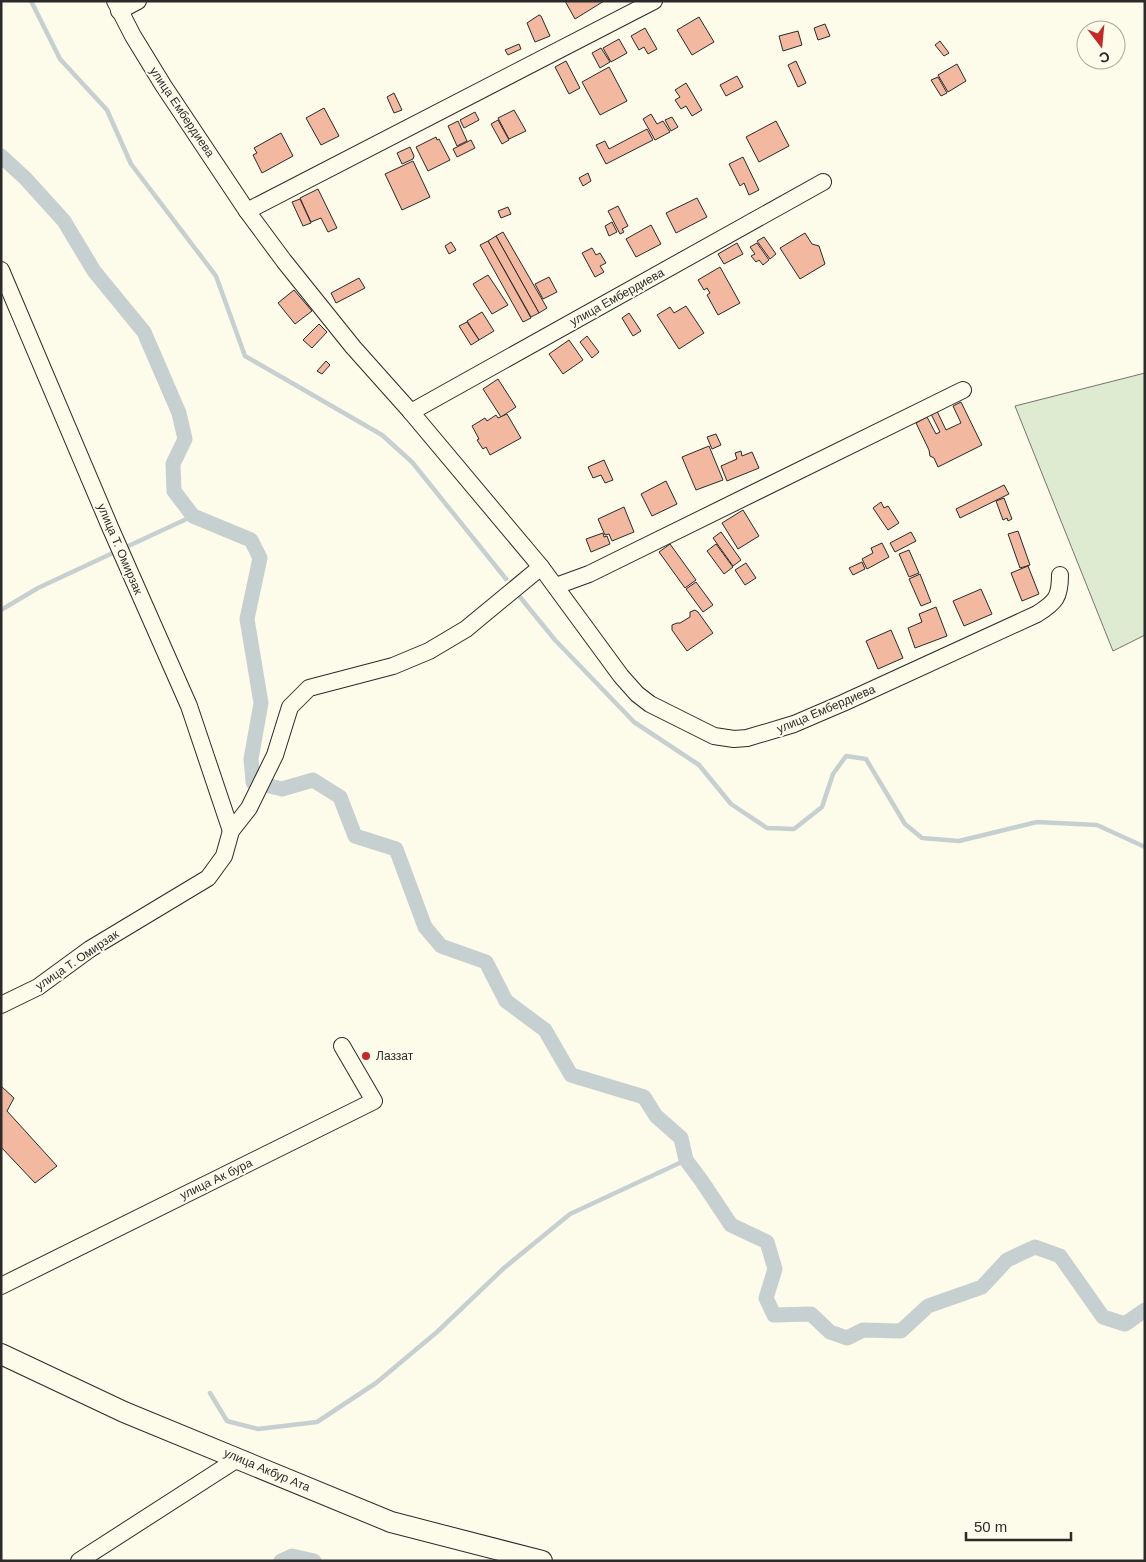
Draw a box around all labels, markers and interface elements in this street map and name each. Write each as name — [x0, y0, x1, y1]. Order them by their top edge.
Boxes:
north arrow — [1076, 20, 1126, 70]
text: С — [1098, 48, 1112, 67]
street label: улица Ембердиева — [147, 64, 217, 160]
street label: улица Ембердиева — [567, 265, 667, 329]
street label: улица Т. Омирзак — [95, 502, 146, 597]
street label: улица Ембердиева — [775, 682, 878, 736]
street label: улица Т. Омирзак — [33, 927, 122, 993]
place label: Лаззат — [376, 1049, 414, 1063]
marker: Лаззат — [360, 1050, 372, 1062]
street label: улица Ак бура — [178, 1155, 255, 1203]
street label: улица Акбур Ата — [222, 1446, 312, 1495]
scale bar — [966, 1510, 1071, 1542]
text: 50 m — [974, 1518, 1007, 1535]

